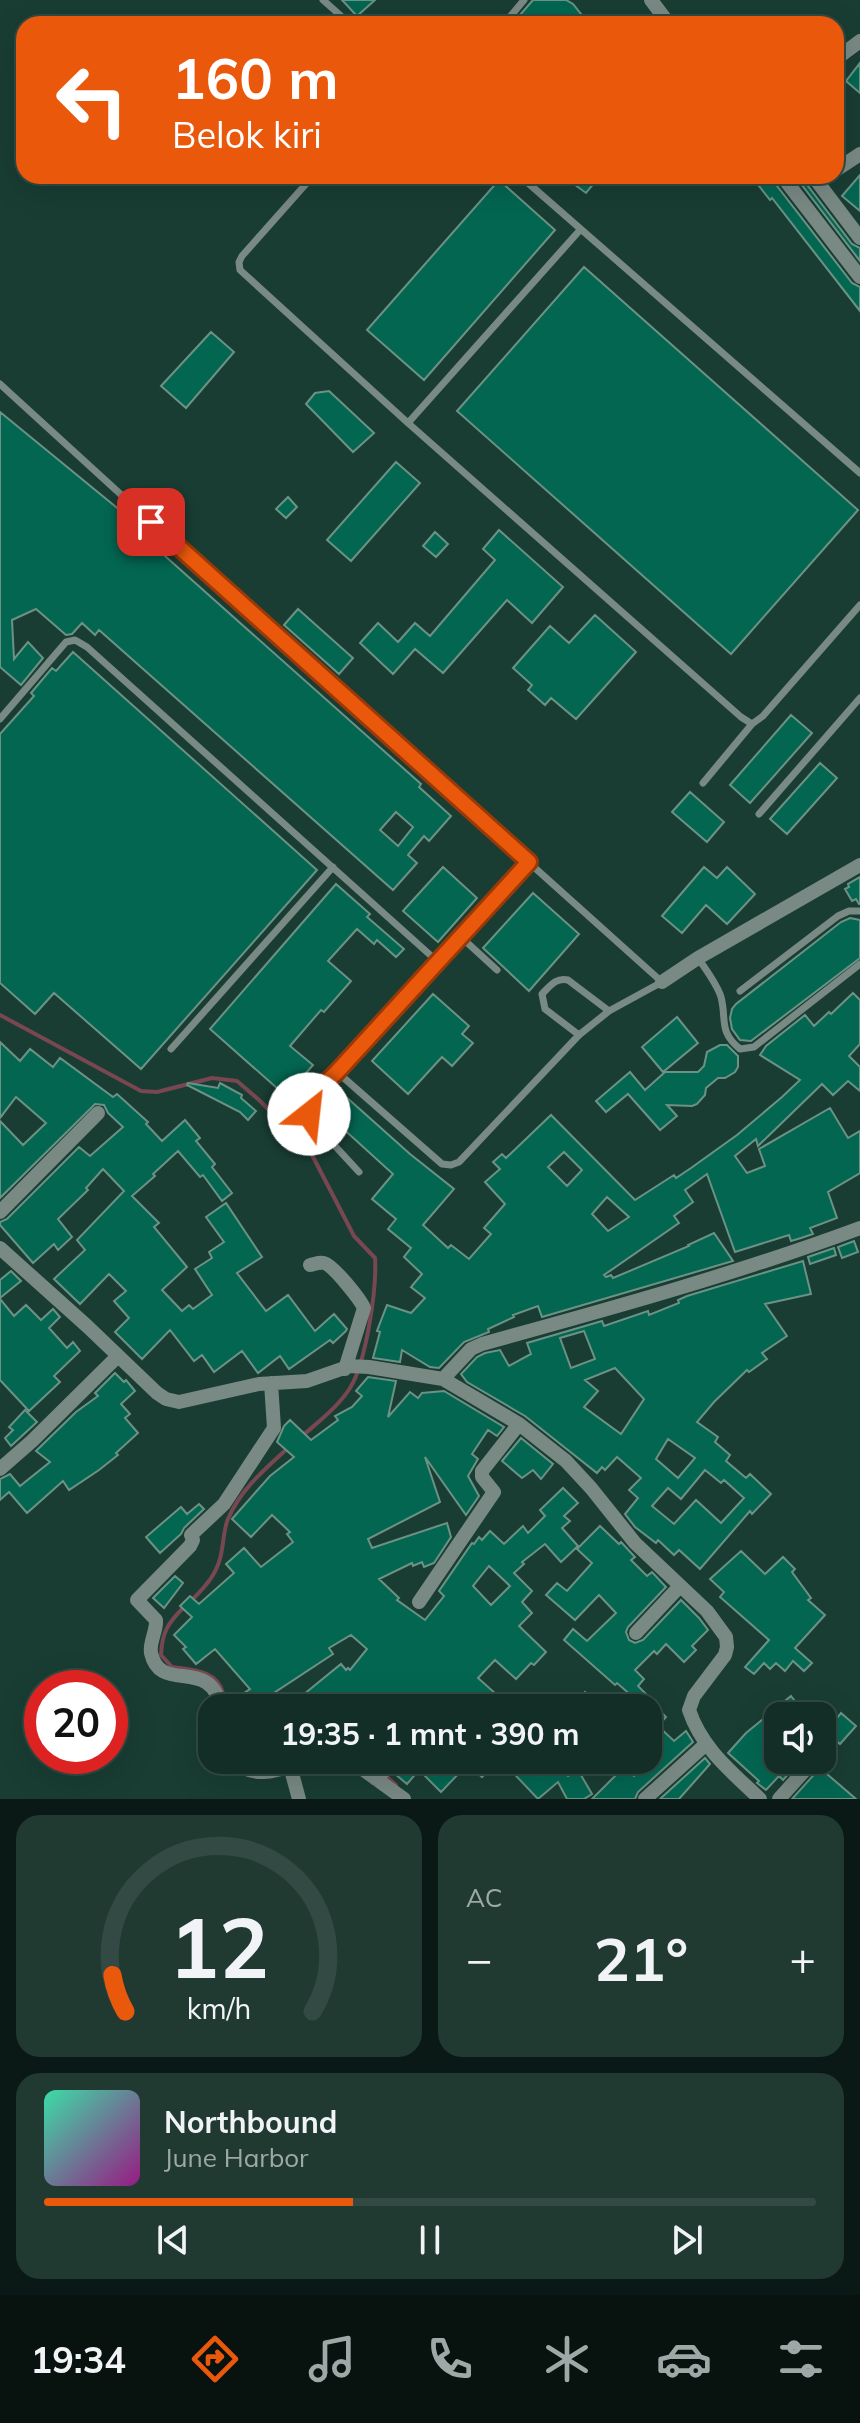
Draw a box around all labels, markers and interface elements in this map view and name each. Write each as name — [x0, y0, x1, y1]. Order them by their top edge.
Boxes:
text: 160 m — [172, 43, 339, 113]
icon: left — [40, 48, 144, 152]
text: Belok kiri — [172, 112, 322, 157]
pin — [117, 488, 185, 556]
icon: arrive — [129, 500, 173, 544]
position arrow — [267, 1072, 351, 1156]
speed limit sign: 20 — [24, 1670, 128, 1774]
map controls — [764, 1702, 836, 1774]
button: sound — [764, 1702, 836, 1774]
text: 19:35 · 1 mnt · 390 m — [280, 1715, 580, 1753]
text: AC — [466, 1881, 503, 1914]
text: 12 — [169, 1894, 269, 1999]
text: 21° — [594, 1921, 688, 1996]
text: − — [466, 1931, 492, 1986]
text: + — [790, 1931, 816, 1986]
text: km/h — [187, 1990, 251, 2026]
text: Northbound — [164, 2103, 337, 2141]
text: June Harbor — [164, 2141, 309, 2174]
icon: previous — [151, 2218, 195, 2262]
icon: pause — [408, 2218, 452, 2262]
icon: next — [665, 2218, 709, 2262]
icon: directions — [187, 2331, 243, 2387]
icon: music — [304, 2331, 360, 2387]
icon: phone — [422, 2331, 478, 2387]
icon: climate — [539, 2331, 595, 2387]
icon: car — [656, 2331, 712, 2387]
icon: filters — [773, 2331, 829, 2387]
text: 19:34 — [31, 2337, 126, 2382]

